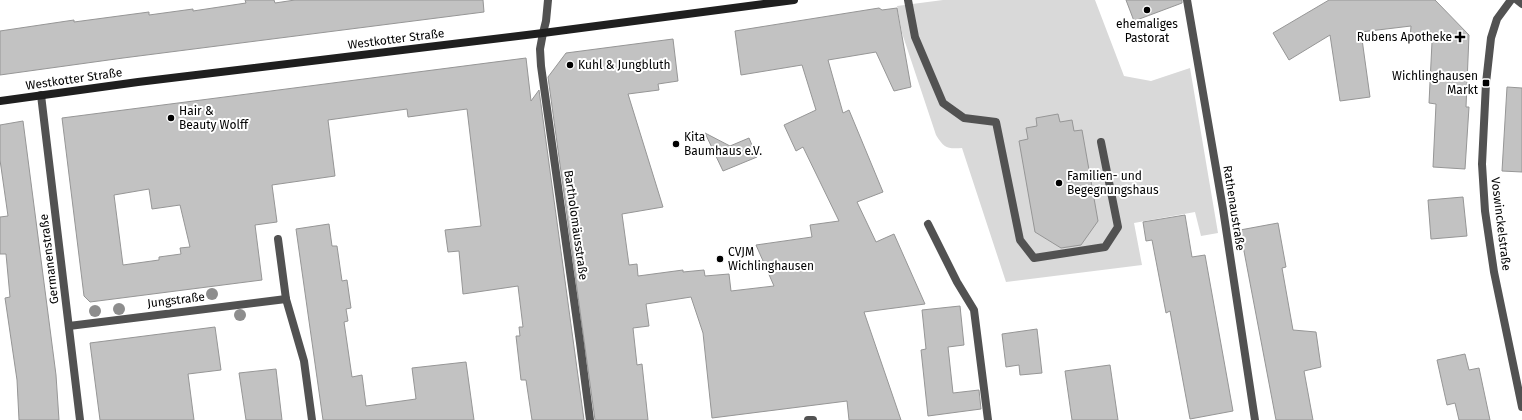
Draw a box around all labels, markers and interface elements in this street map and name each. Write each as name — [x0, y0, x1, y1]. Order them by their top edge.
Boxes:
marker: ehemaliges Pastorat — [1142, 5, 1152, 15]
place label: ehemaliges Pastorat — [1116, 17, 1178, 45]
street label: Westkotter Straße — [347, 26, 445, 52]
place label: Rubens Apotheke — [1357, 30, 1452, 44]
marker: Rubens Apotheke — [1455, 32, 1465, 42]
place label: Kuhl & Jungbluth — [578, 58, 671, 72]
marker: Kuhl & Jungbluth — [565, 60, 575, 70]
street label: Westkotter Straße — [25, 65, 123, 93]
place label: Wichlinghausen Markt — [1392, 69, 1479, 97]
marker: Wichlinghausen Markt — [1481, 78, 1491, 88]
place label: Hair & Beauty Wolff — [179, 104, 249, 132]
marker: Hair & Beauty Wolff — [166, 113, 176, 123]
place label: Kita Baumhaus e.V. — [684, 130, 762, 158]
marker: Kita Baumhaus e.V. — [671, 139, 681, 149]
street label: Rathenaustraße — [1220, 164, 1248, 252]
street label: Bartholomäusstraße — [561, 169, 591, 281]
place label: Familien- und Begegnungshaus — [1067, 169, 1159, 197]
street label: Voswinckelstraße — [1488, 176, 1514, 272]
marker: Familien- und Begegnungshaus — [1054, 178, 1064, 188]
street label: Germanenstraße — [37, 213, 61, 305]
place label: CVJM Wichlinghausen — [728, 245, 814, 273]
marker: CVJM Wichlinghausen — [715, 254, 725, 264]
street label: Jungstraße — [146, 290, 206, 310]

